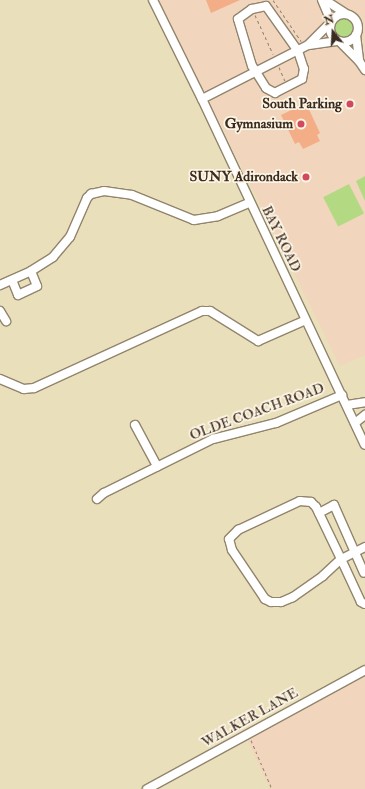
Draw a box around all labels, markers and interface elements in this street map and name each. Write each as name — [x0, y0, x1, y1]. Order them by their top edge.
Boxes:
north arrow — [313, 12, 353, 52]
text: N — [322, 12, 336, 28]
place label: South Parking — [262, 96, 342, 112]
marker: South Parking — [345, 99, 355, 109]
place label: Gymnasium — [225, 116, 293, 132]
marker: Gymnasium — [296, 119, 306, 129]
place label: SUNY Adirondack — [190, 169, 298, 185]
marker: SUNY Adirondack — [301, 172, 311, 182]
street label: BAY ROAD — [258, 203, 304, 275]
street label: OLDE COACH ROAD — [188, 380, 326, 444]
street label: WALKER LANE — [199, 685, 301, 751]

